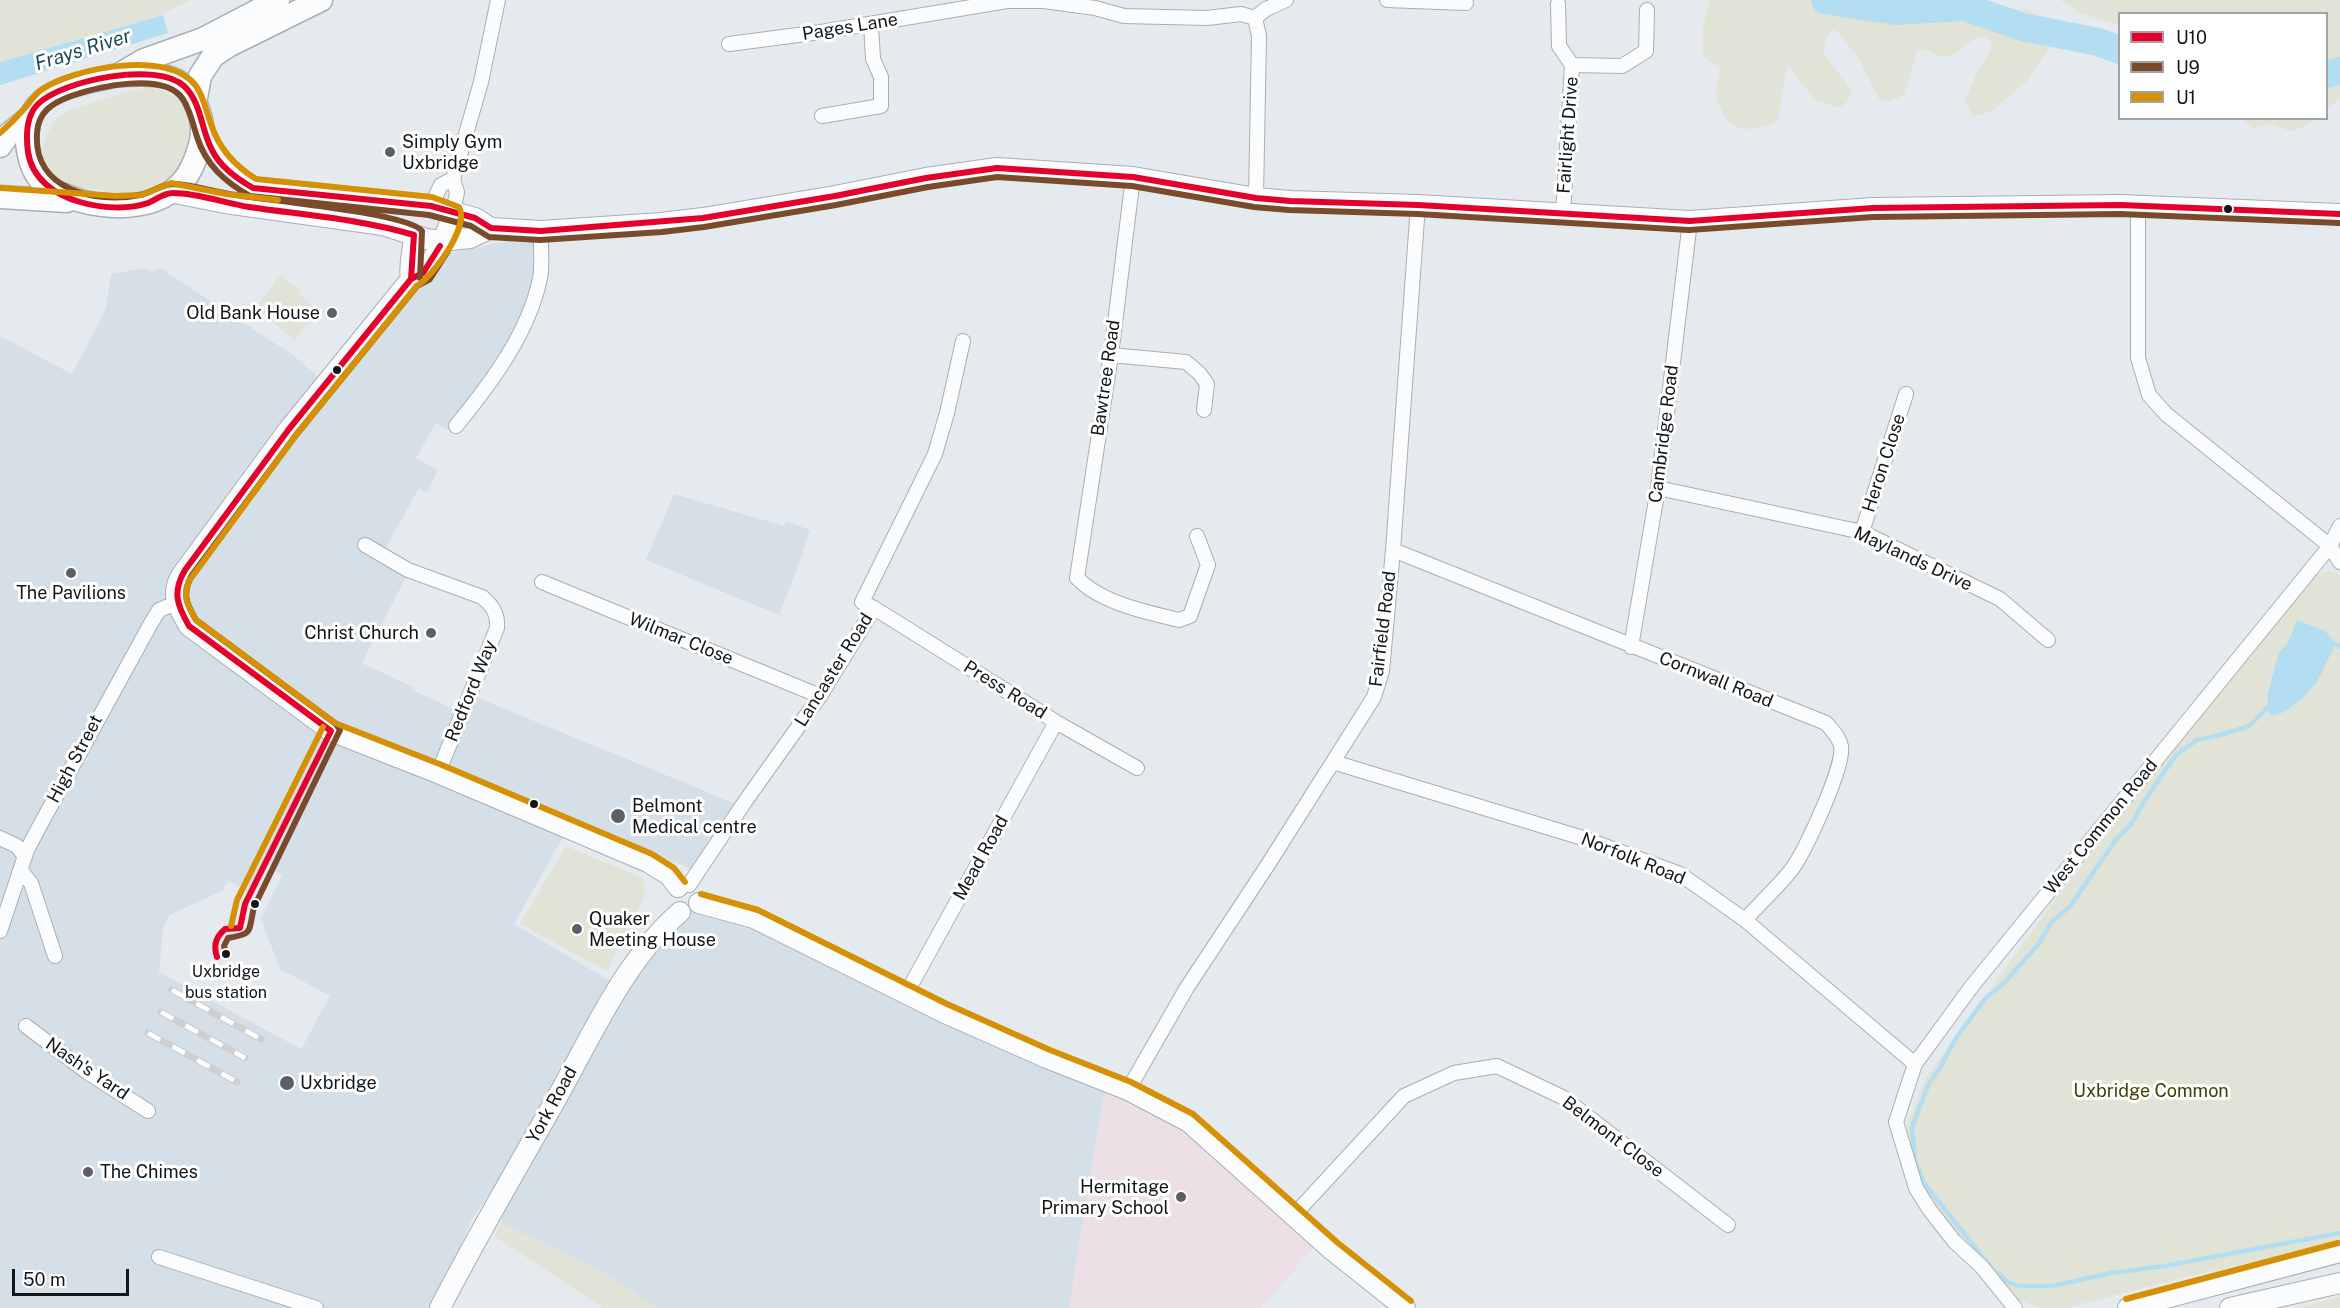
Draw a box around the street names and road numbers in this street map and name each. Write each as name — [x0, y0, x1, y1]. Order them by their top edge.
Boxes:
street label: Pages Lane — [801, 9, 899, 45]
street label: Fairlight Drive — [1553, 76, 1583, 194]
street label: Bawtree Road — [1087, 319, 1125, 437]
street label: Cambridge Road — [1645, 364, 1683, 504]
street label: Heron Close — [1858, 411, 1910, 515]
street label: Maylands Drive — [1850, 522, 1976, 596]
street label: Fairfield Road — [1365, 570, 1401, 688]
street label: Wilmar Close — [626, 608, 736, 670]
street label: Lancaster Road — [790, 609, 878, 731]
street label: Redford Way — [441, 637, 501, 745]
street label: Cornwall Road — [1656, 647, 1776, 713]
street label: Press Road — [960, 656, 1050, 724]
street label: High Street — [43, 711, 107, 807]
street label: West Common Road — [2040, 755, 2162, 899]
street label: Mead Road — [949, 812, 1013, 904]
street label: Norfolk Road — [1578, 828, 1688, 890]
street label: Nash's Yard — [41, 1033, 133, 1105]
street label: York Road — [522, 1063, 582, 1147]
street label: Belmont Close — [1558, 1092, 1668, 1182]

